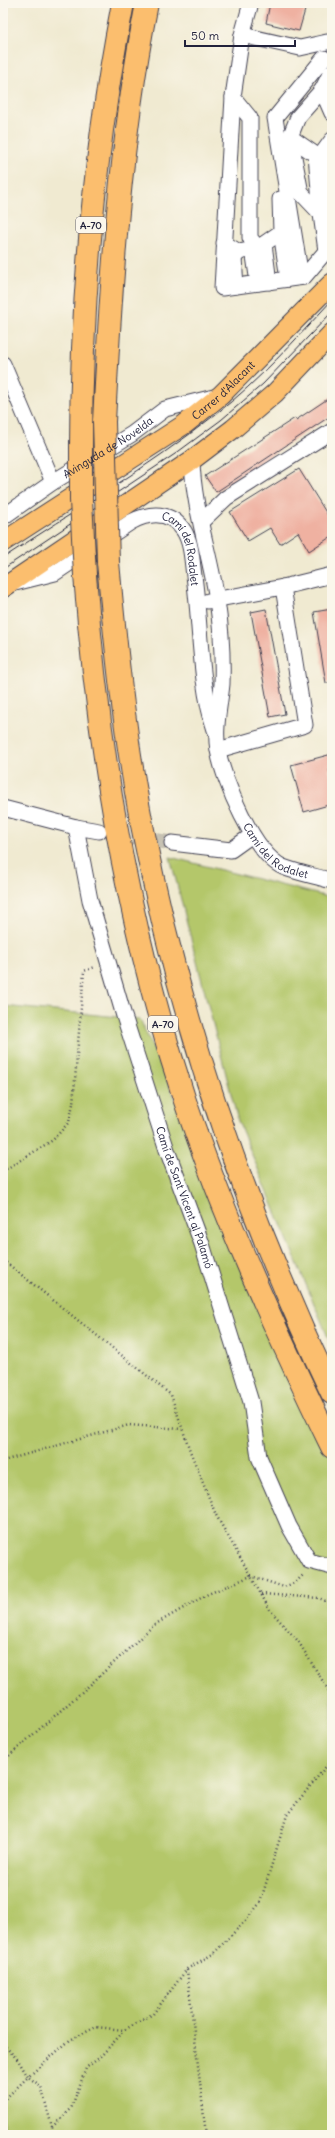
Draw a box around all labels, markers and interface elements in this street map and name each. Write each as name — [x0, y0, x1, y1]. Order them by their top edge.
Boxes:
scale bar — [185, 22, 295, 48]
text: 50 m — [191, 28, 220, 43]
road number: A-70 — [76, 217, 106, 233]
street label: Carrer d'Alacant — [189, 358, 258, 423]
street label: Avinguda de Novelda — [60, 414, 156, 481]
street label: Camí del Rodalet — [160, 509, 202, 587]
street label: Camí del Rodalet — [240, 820, 310, 881]
road number: A-70 — [148, 1016, 178, 1032]
street label: Camí de Sant Vicent al Palamó — [153, 1125, 216, 1270]

